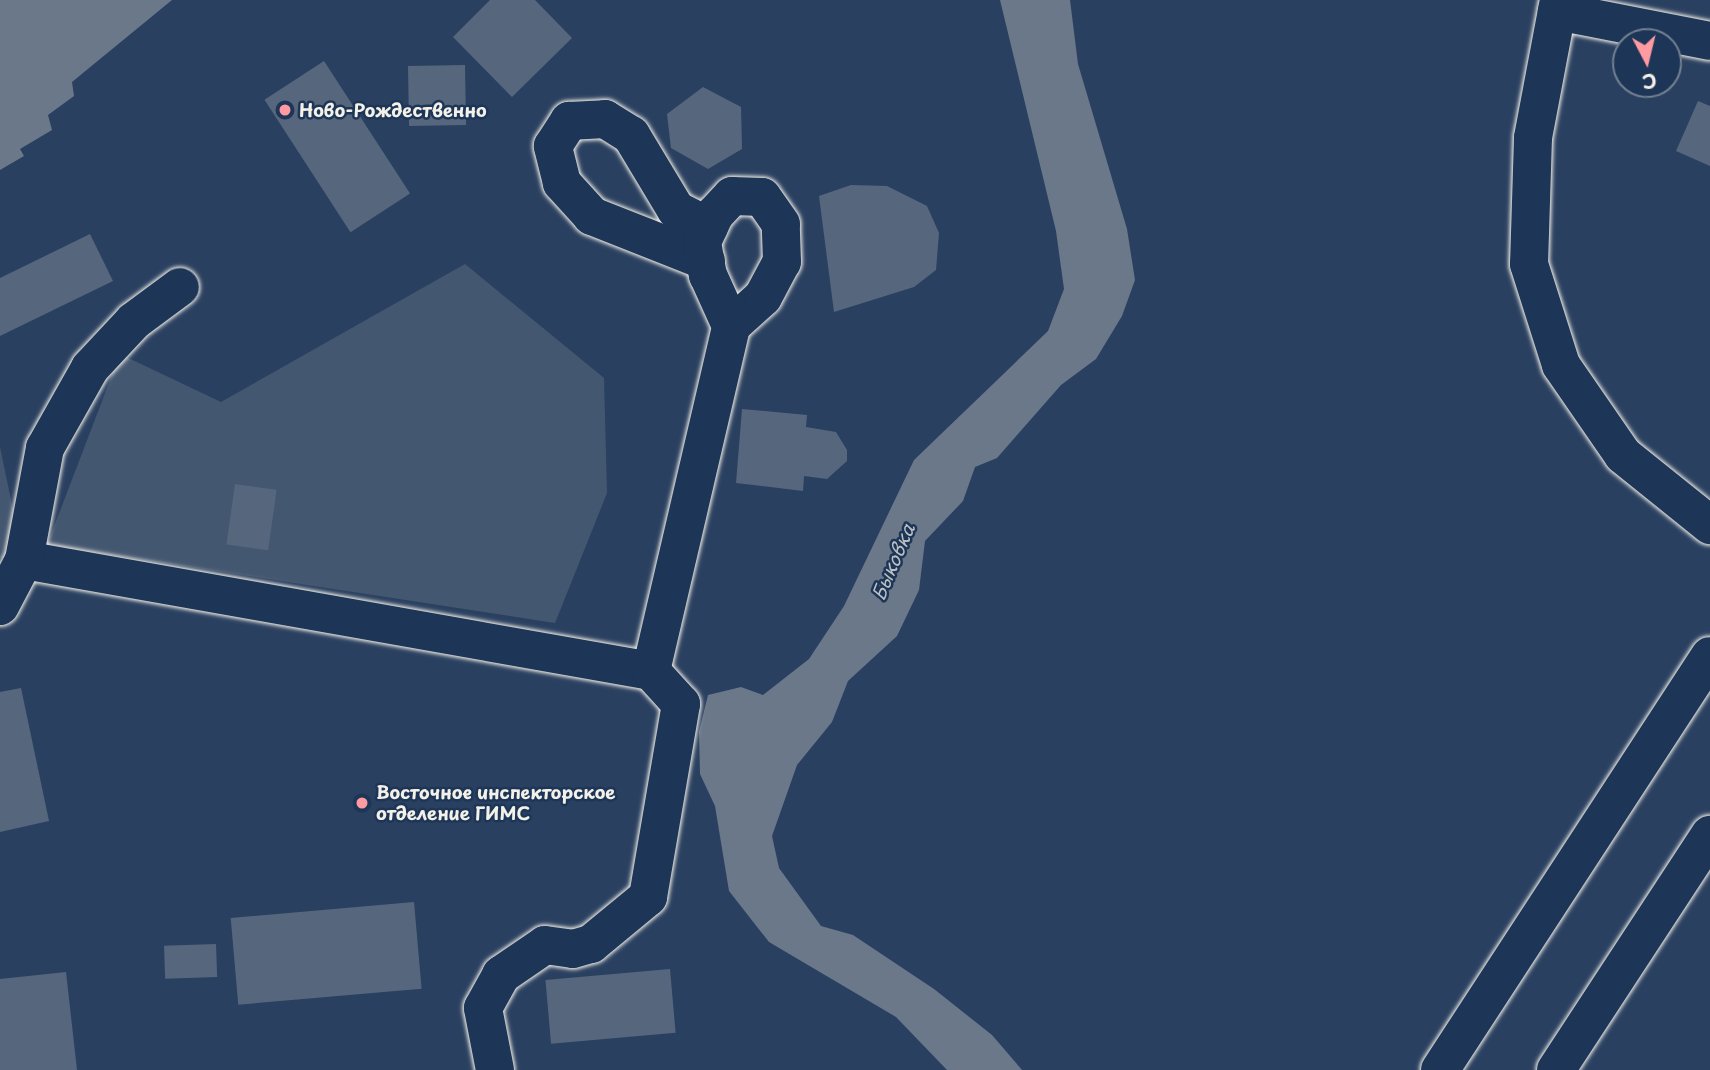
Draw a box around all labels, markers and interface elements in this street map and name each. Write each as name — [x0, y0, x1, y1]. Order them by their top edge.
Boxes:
north arrow — [1612, 28, 1682, 98]
text: С — [1641, 67, 1658, 97]
place label: Ново-Рождественно — [299, 99, 487, 121]
marker: Ново-Рождественно — [277, 102, 293, 118]
water label: Быковка — [867, 520, 919, 604]
place label: Восточное инспекторское отделение ГИМС — [376, 782, 617, 824]
marker: Восточное инспекторское отделение ГИМС — [354, 795, 370, 811]

